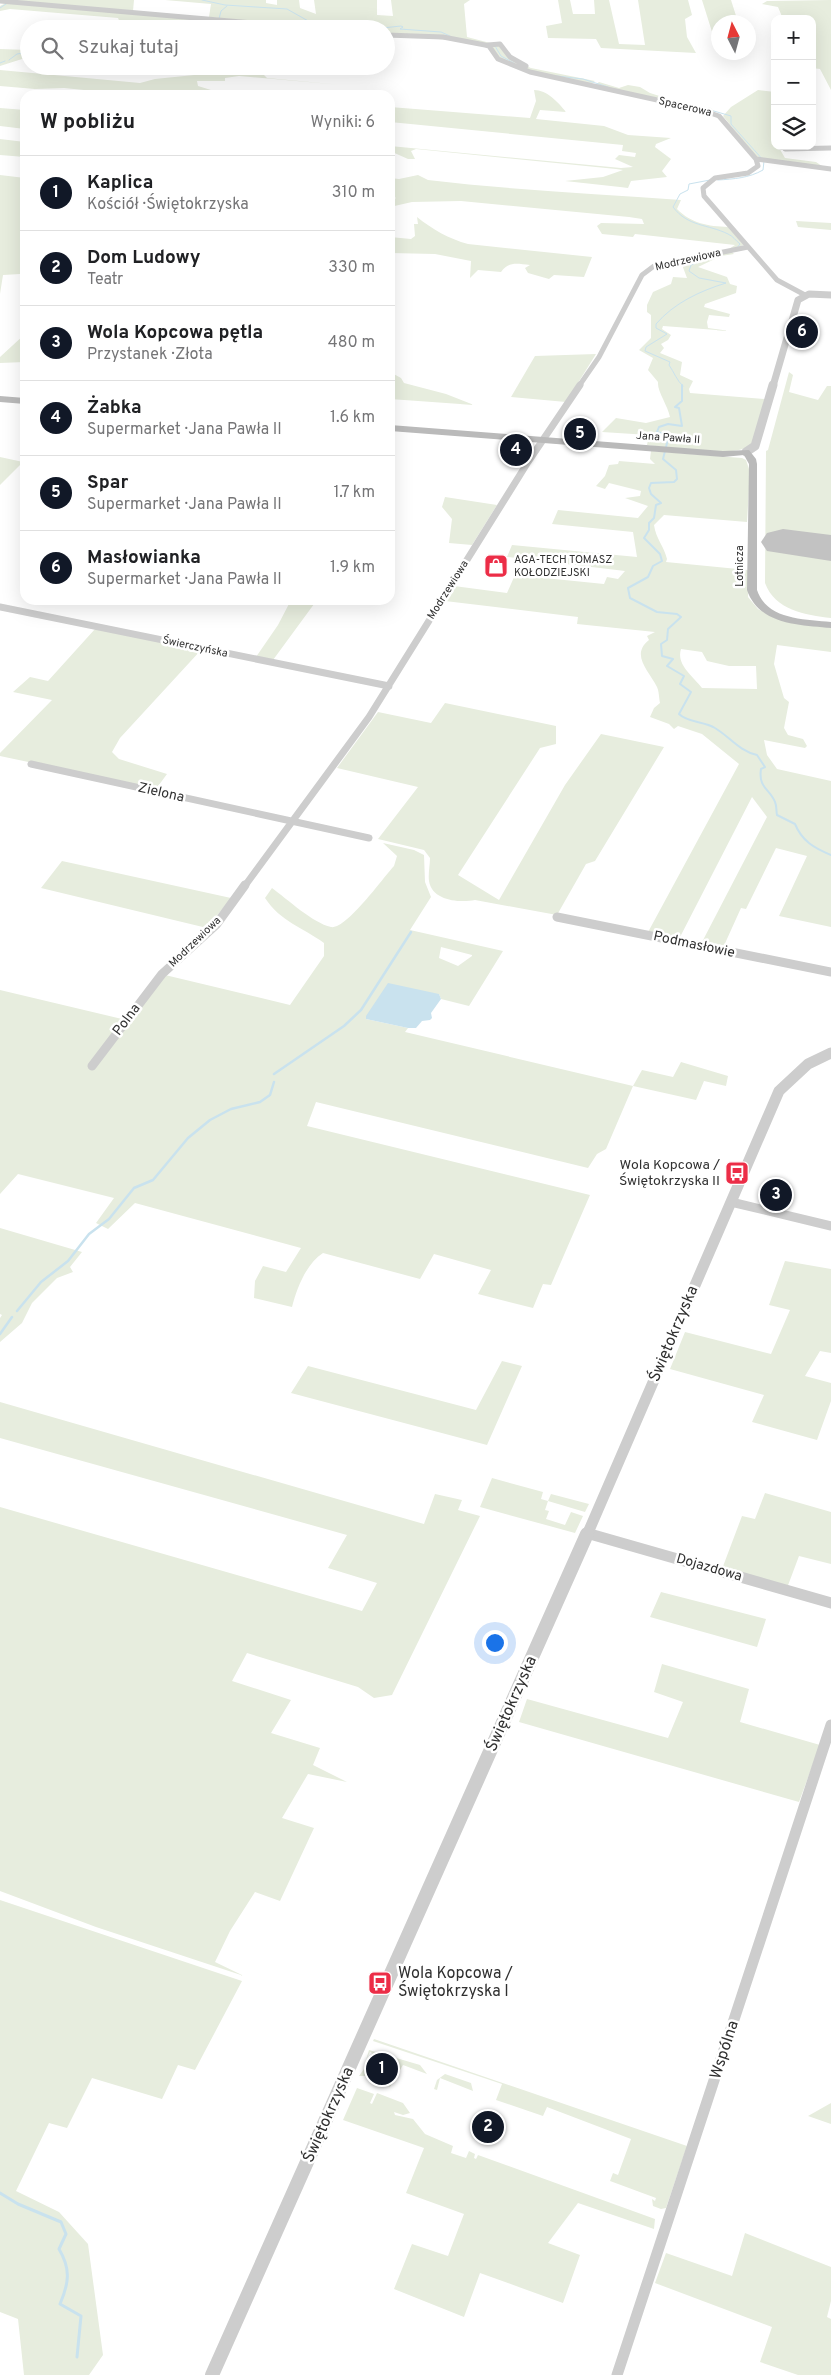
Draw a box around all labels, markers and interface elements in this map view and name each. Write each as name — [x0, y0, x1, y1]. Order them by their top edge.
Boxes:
north arrow — [711, 15, 756, 60]
map controls — [771, 15, 816, 150]
button: + — [771, 15, 816, 60]
search box — [20, 20, 395, 75]
icon: search — [38, 34, 66, 62]
text: Szukaj tutaj — [78, 36, 179, 60]
button: − — [771, 60, 816, 105]
street label: Spacerowa — [657, 94, 713, 120]
button: layers — [771, 105, 816, 150]
text: W pobliżu — [40, 109, 135, 136]
text: Wyniki: 6 — [311, 113, 375, 133]
text: Kaplica — [87, 171, 153, 195]
text: 1 — [53, 183, 59, 203]
text: 310 m — [332, 183, 375, 203]
text: Kościół · Świętokrzyska — [87, 195, 249, 215]
text: Dom Ludowy — [87, 246, 201, 270]
street label: Modrzewiowa — [654, 246, 722, 274]
text: 2 — [51, 258, 61, 278]
text: 330 m — [328, 258, 375, 278]
text: Teatr — [87, 270, 123, 290]
pin: 6 — [786, 313, 818, 351]
text: Wola Kopcowa pętla — [87, 321, 263, 345]
text: 3 — [51, 333, 61, 353]
text: 480 m — [328, 333, 375, 353]
text: Przystanek · Złota — [87, 345, 213, 365]
text: Żabka — [87, 396, 142, 420]
text: 4 — [51, 408, 61, 428]
text: 1.6 km — [330, 408, 375, 428]
pin: 5 — [564, 415, 596, 453]
text: Supermarket · Jana Pawła II — [87, 420, 282, 440]
street label: Jana Pawła II — [635, 429, 701, 447]
pin: 4 — [500, 431, 532, 469]
text: Spar — [87, 471, 128, 495]
text: 5 — [51, 483, 61, 503]
text: 1.7 km — [333, 483, 375, 503]
text: Supermarket · Jana Pawła II — [87, 495, 282, 515]
street label: Lotnicza — [733, 545, 747, 587]
text: Masłowianka — [87, 546, 201, 570]
shop icon: AGA-TECH TOMASZ KOŁODZIEJSKI — [483, 553, 509, 579]
place label: AGA-TECH TOMASZ KOŁODZIEJSKI — [514, 553, 612, 580]
text: 6 — [51, 558, 61, 578]
text: 1.9 km — [330, 558, 375, 578]
street label: Modrzewiowa — [424, 558, 472, 622]
text: Supermarket · Jana Pawła II — [87, 570, 282, 590]
street label: Świerczyńska — [161, 632, 229, 661]
street label: Zielona — [136, 779, 186, 807]
street label: Modrzewiowa — [166, 914, 224, 970]
street label: Podmasłowie — [652, 928, 736, 962]
street label: Polna — [109, 1001, 145, 1039]
place label: Wola Kopcowa / Świętokrzyska II — [619, 1157, 720, 1190]
bus stop icon: Wola Kopcowa / Świętokrzyska II — [724, 1160, 750, 1186]
pin: 3 — [760, 1176, 792, 1214]
street label: Świętokrzyska — [643, 1282, 703, 1385]
street label: Dojazdowa — [674, 1550, 744, 1586]
your location — [482, 1630, 508, 1656]
street label: Świętokrzyska — [480, 1652, 542, 1755]
place label: Wola Kopcowa / Świętokrzyska I — [398, 1964, 513, 2002]
bus stop icon: Wola Kopcowa / Świętokrzyska I — [367, 1970, 393, 1996]
street label: Wspólna — [706, 2018, 744, 2082]
pin: 1 — [366, 2050, 398, 2088]
street label: Świętokrzyska — [297, 2063, 359, 2166]
pin: 2 — [472, 2108, 504, 2146]

